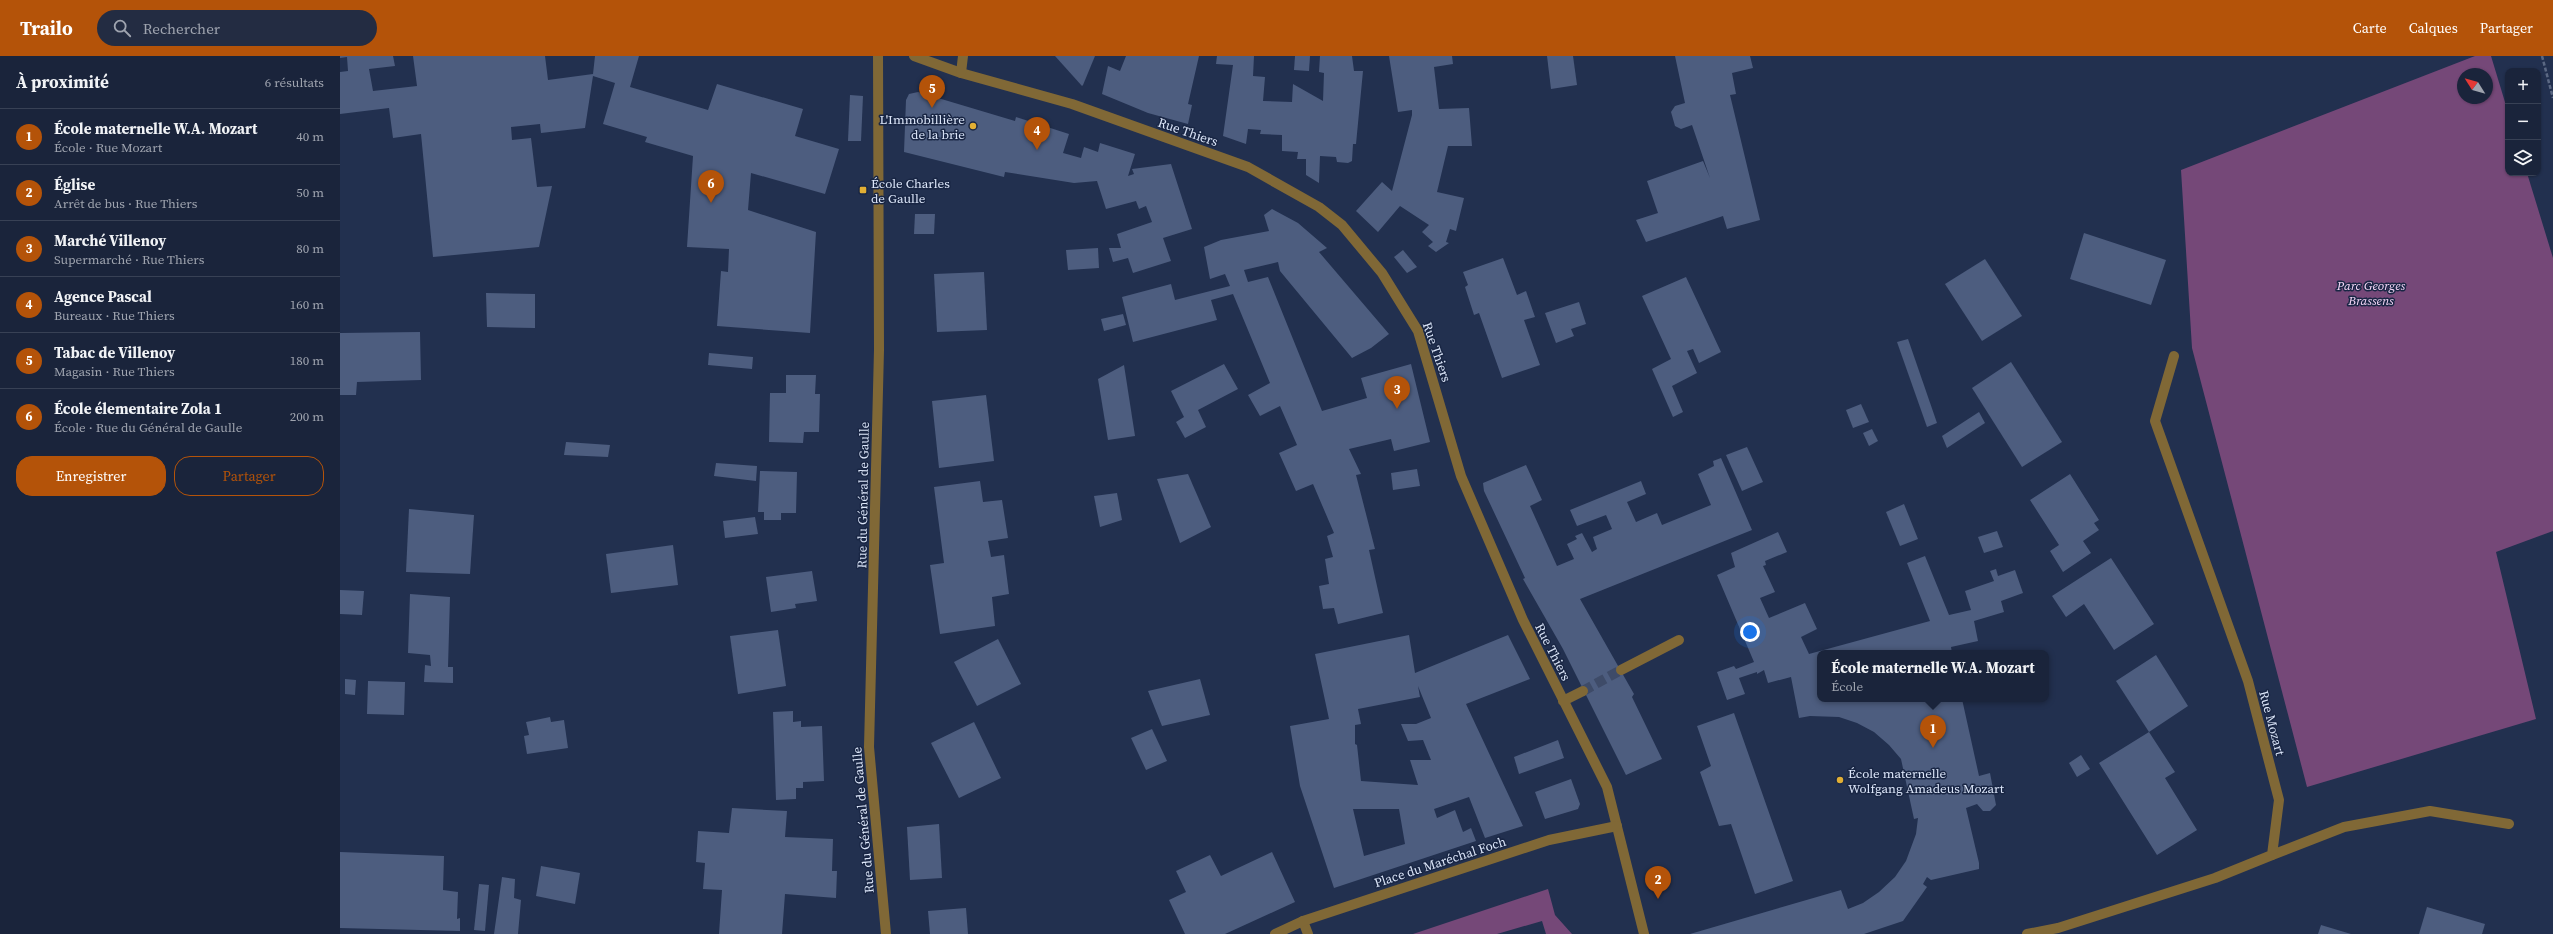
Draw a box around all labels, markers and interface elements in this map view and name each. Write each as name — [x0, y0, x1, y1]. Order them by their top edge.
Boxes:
search box — [97, 10, 377, 46]
text: Trailo — [20, 15, 73, 41]
icon: search — [111, 17, 133, 39]
text: Rechercher — [143, 18, 220, 39]
text: Carte — [2353, 18, 2387, 38]
text: Calques — [2409, 18, 2458, 38]
text: Partager — [2480, 18, 2533, 38]
north arrow — [2457, 68, 2493, 104]
map controls — [2505, 68, 2541, 176]
button: + — [2505, 68, 2541, 104]
text: À proximité — [16, 70, 109, 94]
text: 6 résultats — [265, 74, 324, 91]
pin: 5 — [919, 75, 945, 108]
button: − — [2505, 104, 2541, 140]
place label: L'Immobillière de la brie — [879, 111, 965, 143]
street label: Rue Thiers — [1156, 114, 1221, 150]
pin: 4 — [1024, 117, 1050, 150]
text: École maternelle W.A. Mozart — [54, 118, 257, 139]
marker: L'Immobillière de la brie — [968, 121, 978, 131]
text: 1 — [25, 128, 33, 145]
text: 40 m — [296, 128, 324, 145]
text: École · Rue Mozart — [54, 139, 162, 156]
button: layers — [2505, 140, 2541, 176]
pin: 6 — [698, 170, 724, 203]
text: Église — [54, 174, 95, 195]
place label: École Charles de Gaulle — [871, 175, 950, 207]
text: 2 — [25, 184, 33, 201]
text: 50 m — [296, 184, 324, 201]
marker: École Charles de Gaulle — [858, 185, 868, 195]
text: Arrêt de bus · Rue Thiers — [54, 195, 197, 212]
text: Marché Villenoy — [54, 230, 166, 251]
text: 3 — [25, 240, 33, 257]
text: 80 m — [296, 240, 324, 257]
text: Supermarché · Rue Thiers — [54, 251, 204, 268]
park label: Parc Georges Brassens — [2336, 277, 2405, 309]
text: Agence Pascal — [54, 286, 152, 307]
text: 4 — [25, 296, 33, 313]
text: 160 m — [290, 296, 324, 313]
text: Bureaux · Rue Thiers — [54, 307, 175, 324]
street label: Rue Thiers — [1419, 320, 1455, 385]
text: Tabac de Villenoy — [54, 342, 175, 363]
text: 5 — [25, 352, 33, 369]
text: 180 m — [290, 352, 324, 369]
text: Magasin · Rue Thiers — [54, 363, 175, 380]
pin: 3 — [1384, 376, 1410, 409]
text: École élementaire Zola 1 — [54, 398, 222, 419]
text: 6 — [25, 408, 33, 425]
text: 200 m — [290, 408, 324, 425]
text: École · Rue du Général de Gaulle — [54, 419, 242, 436]
street label: Rue du Général de Gaulle — [853, 421, 873, 568]
button: Enregistrer — [16, 456, 166, 496]
button: Partager — [174, 456, 324, 496]
street label: Rue Thiers — [1531, 620, 1575, 684]
your location — [1740, 622, 1760, 642]
popup — [1817, 650, 2049, 702]
text: École maternelle W.A. Mozart — [1831, 657, 2035, 678]
text: École — [1831, 678, 1863, 695]
street label: Rue Mozart — [2255, 689, 2289, 758]
pin: 1 — [1920, 715, 1946, 748]
street label: Rue du Général de Gaulle — [848, 746, 878, 894]
place label: École maternelle Wolfgang Amadeus Mozart — [1848, 765, 2005, 797]
marker: École maternelle Wolfgang Amadeus Mozart — [1835, 775, 1845, 785]
street label: Place du Maréchal Foch — [1372, 833, 1508, 891]
pin: 2 — [1645, 866, 1671, 899]

